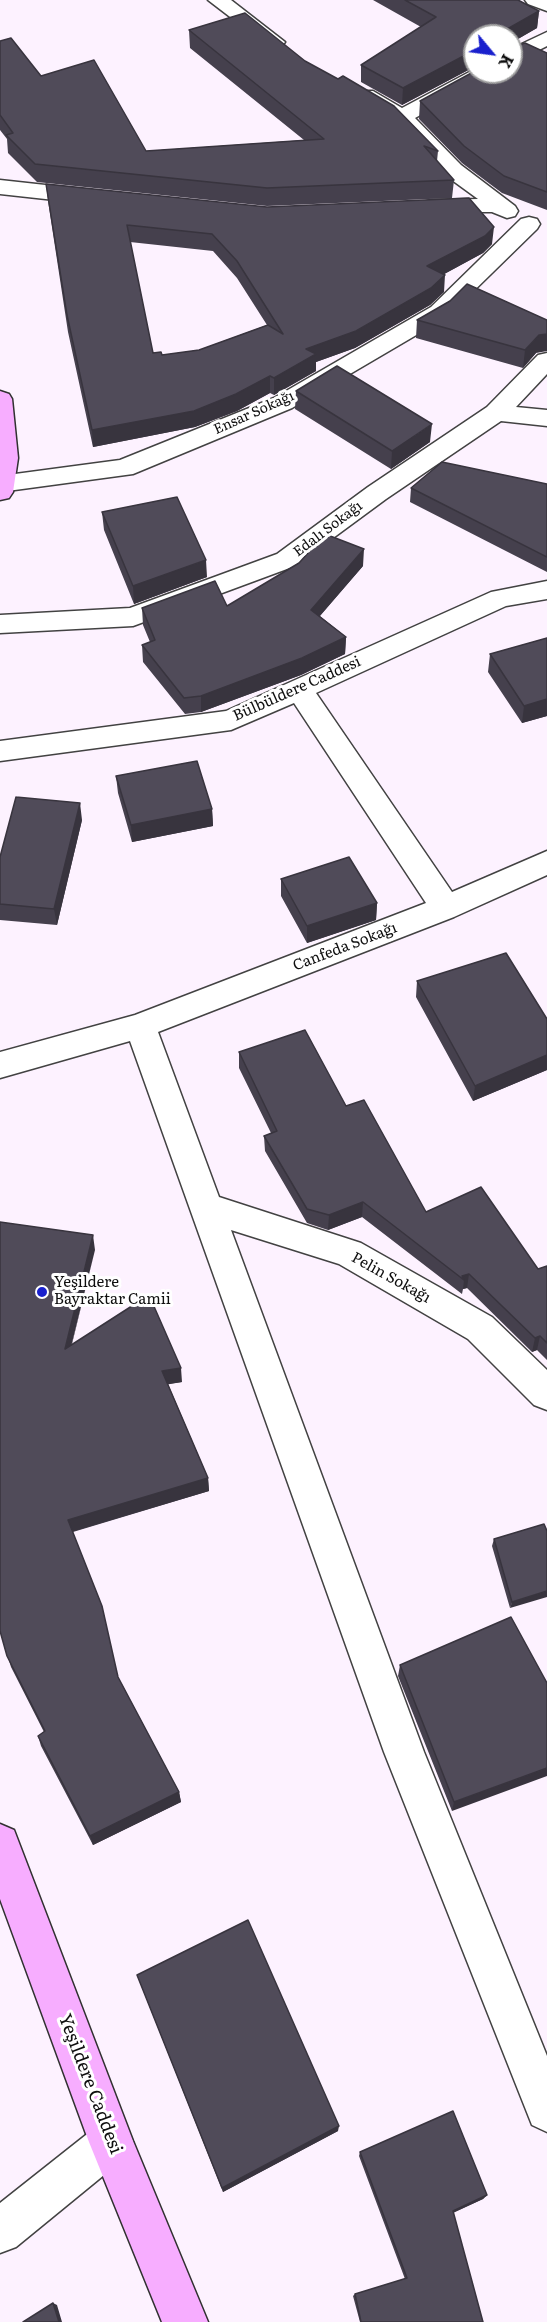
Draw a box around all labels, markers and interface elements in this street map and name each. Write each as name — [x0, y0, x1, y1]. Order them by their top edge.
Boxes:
north arrow — [463, 24, 523, 84]
text: K — [493, 50, 521, 73]
street label: Ensar Sokağı — [211, 388, 297, 438]
street label: Edalı Sokağı — [290, 498, 366, 560]
street label: Bülbüldere Caddesi — [230, 653, 364, 725]
street label: Canfeda Sokağı — [290, 919, 400, 975]
street label: Pelin Sokağı — [348, 1249, 434, 1307]
place label: Yeşildere Bayraktar Camii — [54, 1274, 171, 1309]
marker: Yeşildere Bayraktar Camii — [35, 1285, 49, 1299]
street label: Yeşildere Caddesi — [53, 2011, 127, 2157]

